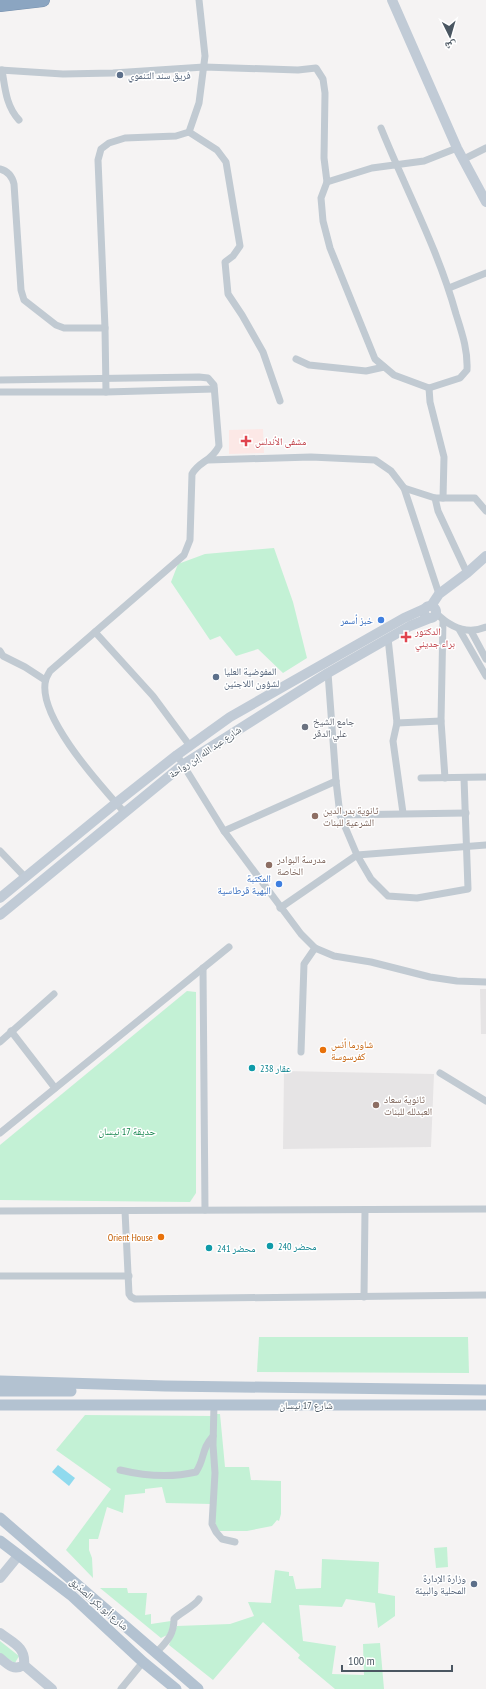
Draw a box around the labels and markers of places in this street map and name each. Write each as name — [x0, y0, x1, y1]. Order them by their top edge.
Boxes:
place label: فريق سند التنموي — [128, 69, 191, 83]
marker: فريق سند التنموي — [115, 70, 125, 80]
marker: مشفى الأندلس — [240, 435, 252, 447]
place label: مشفى الأندلس — [255, 435, 307, 448]
place label: خبز أسمر — [339, 614, 374, 627]
marker: خبز أسمر — [376, 615, 386, 625]
place label: الدكتور براء جديني — [414, 625, 455, 651]
marker: الدكتور براء جديني — [400, 631, 412, 643]
place label: المفوضية العليا لشؤون اللاجئين — [224, 665, 279, 690]
marker: المفوضية العليا لشؤون اللاجئين — [211, 672, 221, 682]
place label: جامع الشيخ علي الدقر — [312, 715, 355, 741]
marker: جامع الشيخ علي الدقر — [300, 722, 310, 732]
place label: ثانوية بدر الدين الشرعية للبنات — [323, 804, 379, 829]
marker: ثانوية بدر الدين الشرعية للبنات — [310, 811, 320, 821]
place label: مدرسة البوادر الخاصة — [276, 853, 326, 878]
marker: مدرسة البوادر الخاصة — [264, 860, 274, 870]
place label: المكتبة البهية قرطاسية — [217, 872, 271, 897]
marker: المكتبة البهية قرطاسية — [274, 879, 284, 889]
place label: شاورما أنس كفرسوسة — [331, 1038, 374, 1063]
marker: شاورما أنس كفرسوسة — [318, 1045, 328, 1055]
place label: عقار 238 — [260, 1062, 291, 1075]
marker: عقار 238 — [247, 1063, 257, 1073]
place label: ثانوية سعاد العبدلله للبنات — [384, 1093, 432, 1118]
marker: ثانوية سعاد العبدلله للبنات — [371, 1100, 381, 1110]
place label: Orient House — [108, 1231, 153, 1244]
marker: Orient House — [156, 1232, 166, 1242]
place label: محضر 240 — [278, 1240, 317, 1253]
marker: محضر 240 — [265, 1241, 275, 1251]
place label: محضر 241 — [217, 1242, 256, 1255]
marker: محضر 241 — [204, 1243, 214, 1253]
place label: وزارة الإدارة المحلية والبيئة — [415, 1572, 466, 1597]
marker: وزارة الإدارة المحلية والبيئة — [469, 1579, 479, 1589]

